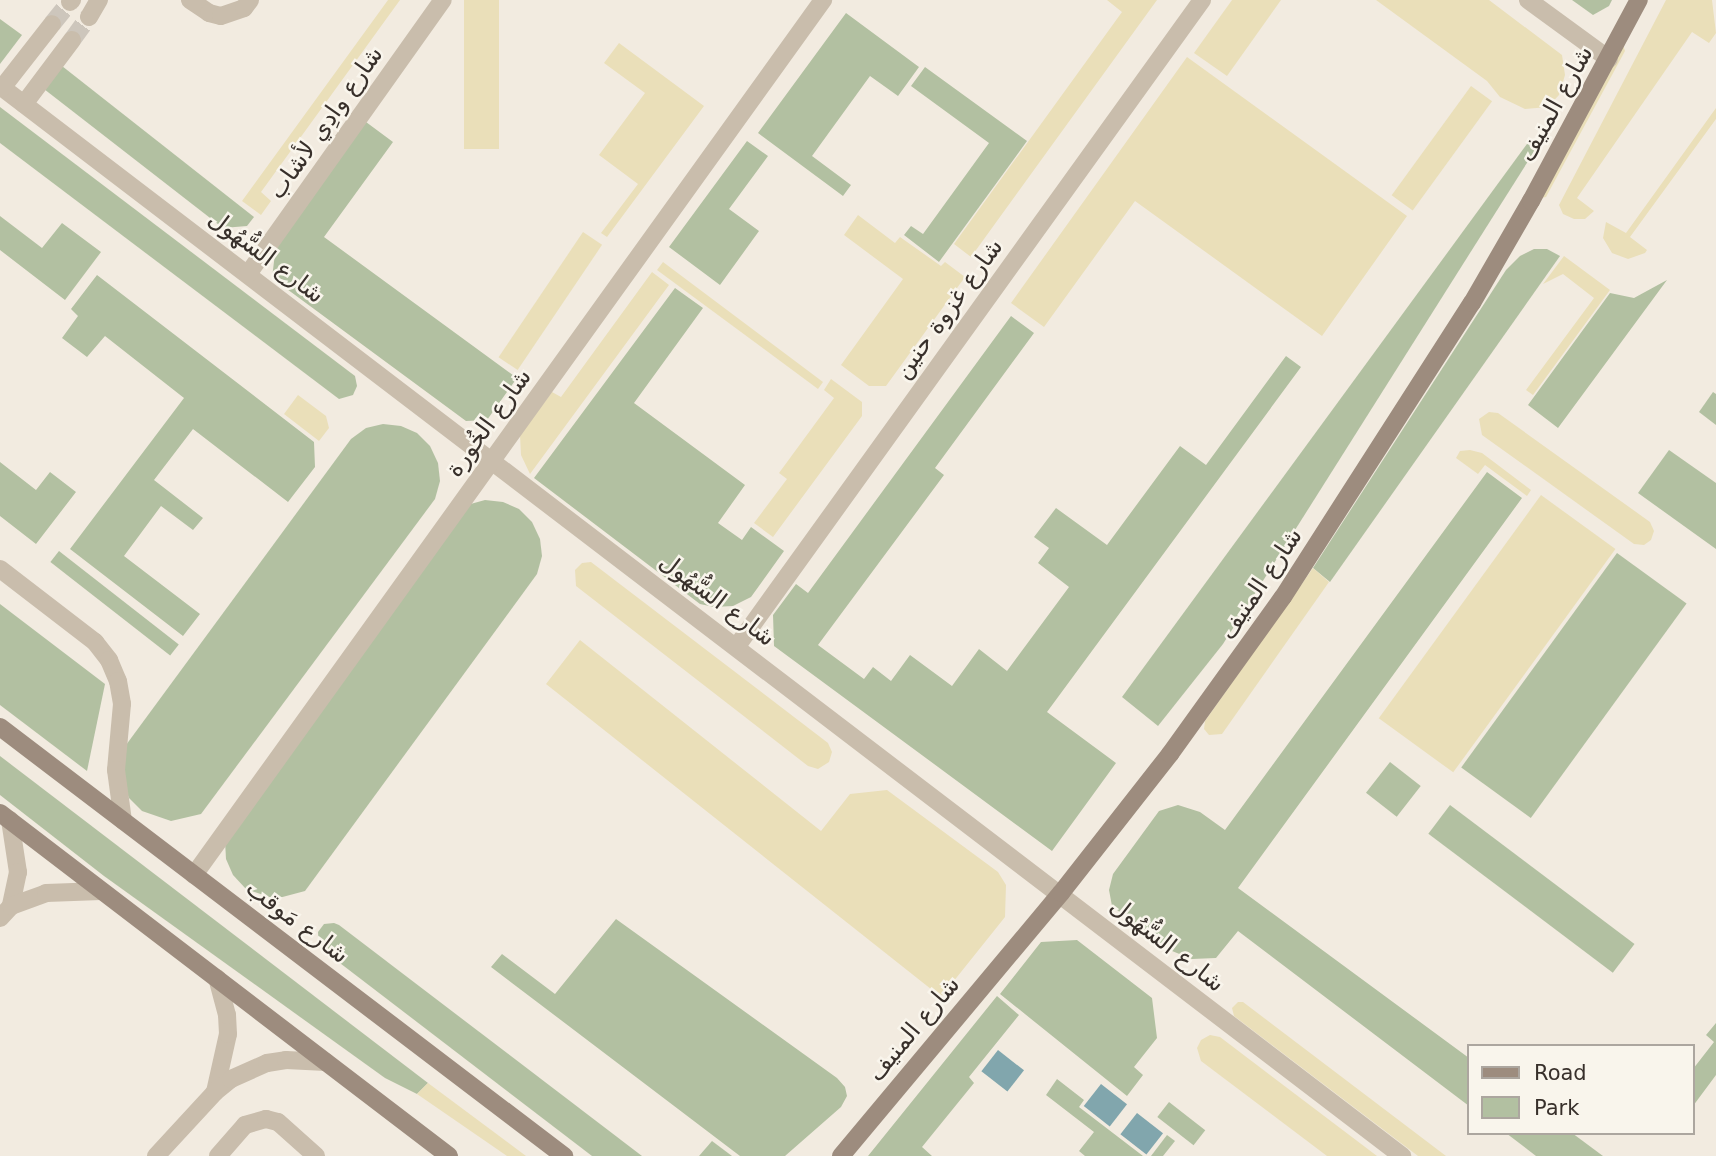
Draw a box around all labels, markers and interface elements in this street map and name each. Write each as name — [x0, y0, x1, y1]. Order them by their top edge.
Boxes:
street label: شارع وادِي لأشاب — [263, 41, 389, 205]
street label: شارع المنيف — [1512, 41, 1600, 167]
street label: شارع السُّهُول — [203, 204, 329, 310]
street label: شارع غزوة حنين — [889, 233, 1009, 385]
street label: شارع الخُورة — [440, 363, 538, 483]
street label: شارع المنيف — [1213, 523, 1309, 645]
street label: شارع السُّهُول — [654, 547, 780, 653]
street label: شارع مَوقب — [240, 874, 354, 970]
street label: شارع السُّهُول — [1104, 891, 1230, 999]
street label: شارع المنيف — [862, 971, 966, 1087]
legend — [1468, 1044, 1695, 1135]
text: Road — [1534, 1061, 1587, 1085]
text: Park — [1534, 1096, 1579, 1120]

